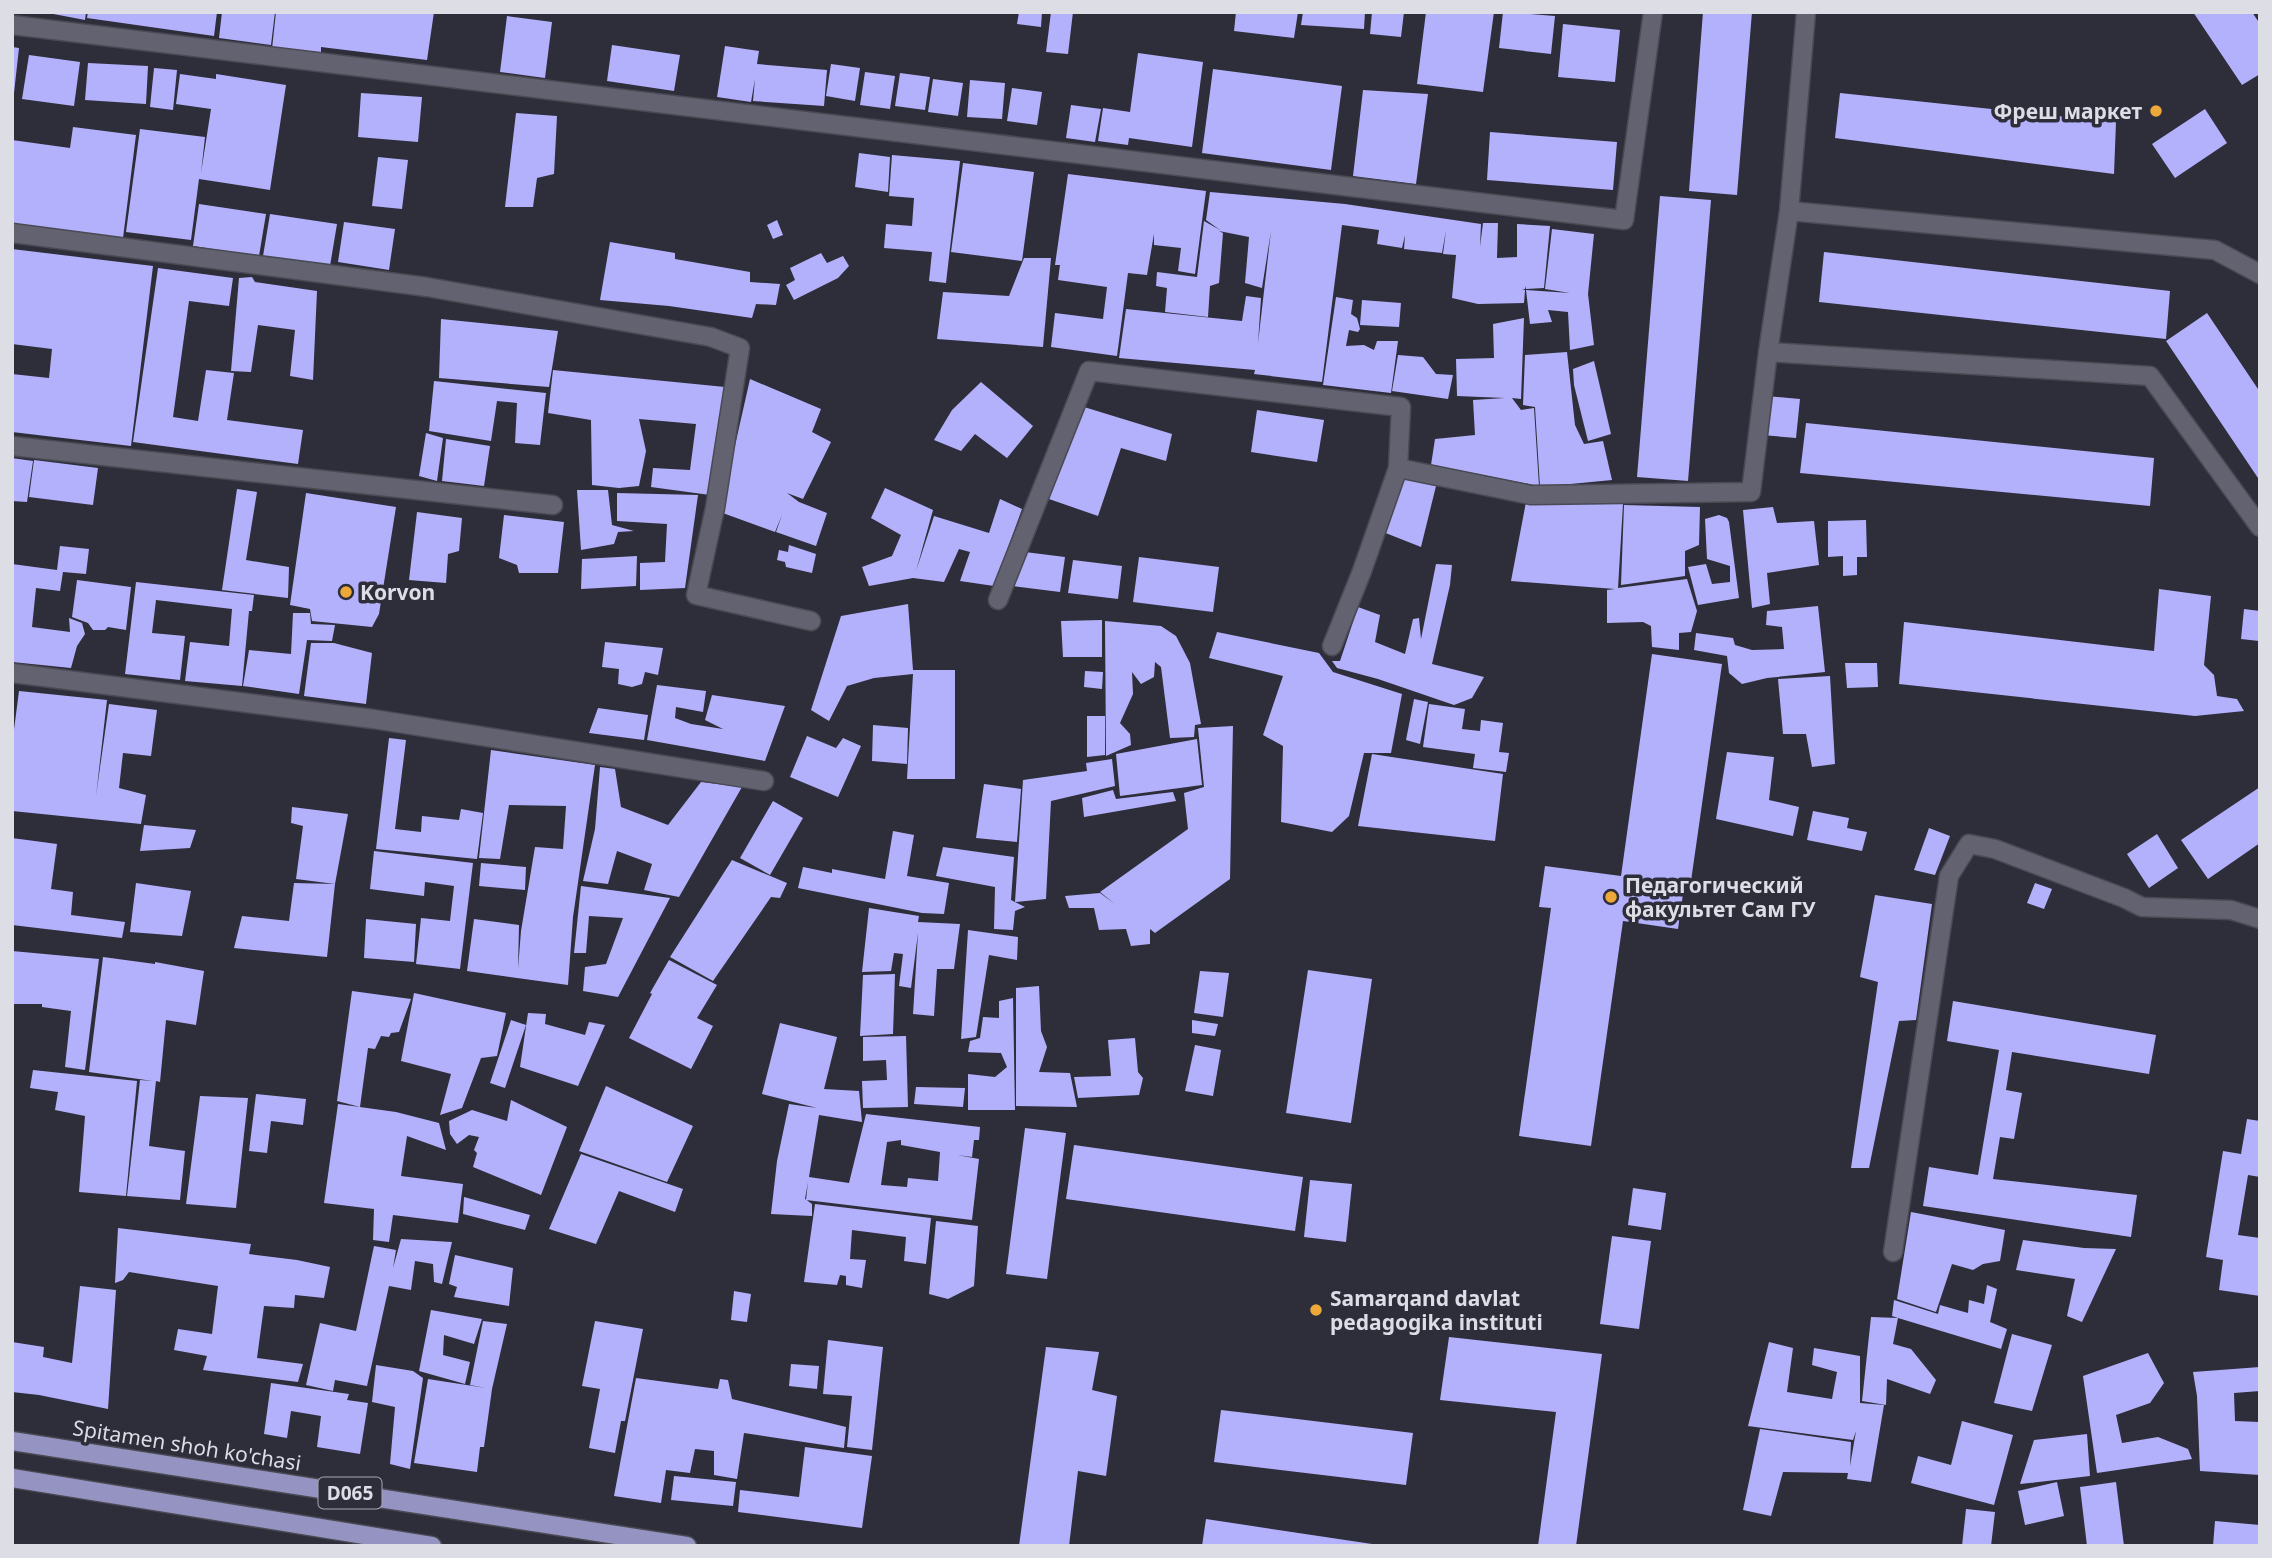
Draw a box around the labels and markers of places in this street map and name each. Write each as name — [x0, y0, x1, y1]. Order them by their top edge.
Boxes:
place label: Фреш маркет — [1993, 97, 2142, 125]
marker: Фреш маркет — [2148, 103, 2164, 119]
place label: Korvon — [360, 578, 435, 606]
marker: Korvon — [338, 584, 354, 600]
place label: Педагогический факультет Сам ГУ — [1625, 871, 1816, 923]
marker: Педагогический факультет Сам ГУ — [1603, 889, 1619, 905]
place label: Samarqand davlat pedagogika instituti — [1330, 1284, 1543, 1336]
marker: Samarqand davlat pedagogika instituti — [1308, 1302, 1324, 1318]

